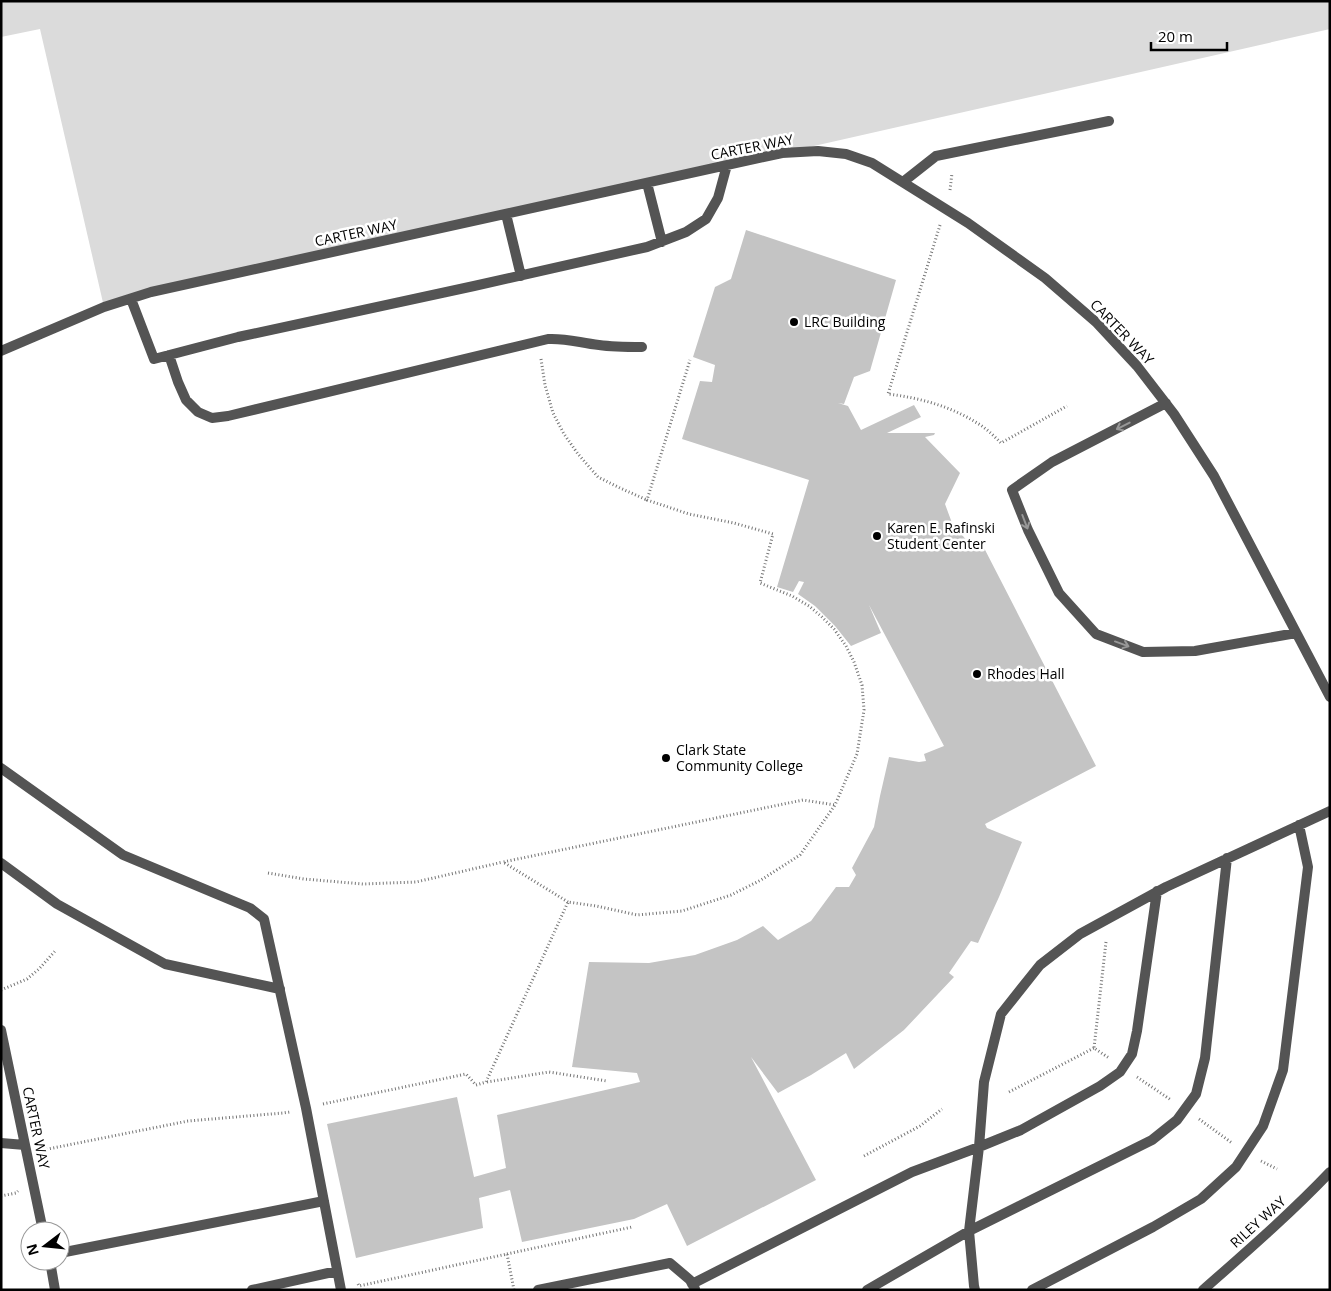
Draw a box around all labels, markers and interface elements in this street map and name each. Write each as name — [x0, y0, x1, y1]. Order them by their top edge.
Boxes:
scale bar — [1151, 20, 1227, 52]
text: 20 m — [1158, 26, 1193, 46]
street label: CARTER WAY — [709, 129, 795, 164]
street label: CARTER WAY — [313, 214, 399, 251]
street label: CARTER WAY — [1086, 295, 1158, 368]
place label: LRC Building — [804, 312, 886, 331]
marker: LRC Building — [788, 316, 800, 328]
one-way arrow — [1116, 422, 1131, 431]
one-way arrow — [1020, 514, 1030, 529]
place label: Karen E. Rafinski Student Center — [887, 518, 995, 553]
marker: Karen E. Rafinski Student Center — [871, 530, 883, 542]
one-way arrow — [1114, 640, 1129, 649]
place label: Rhodes Hall — [987, 664, 1065, 683]
marker: Rhodes Hall — [971, 668, 983, 680]
place label: Clark State Community College — [676, 740, 803, 775]
marker: Clark State Community College — [660, 752, 672, 764]
street label: CARTER WAY — [18, 1085, 55, 1171]
street label: RILEY WAY — [1226, 1191, 1290, 1252]
north arrow — [20, 1221, 70, 1271]
text: N — [21, 1242, 43, 1258]

